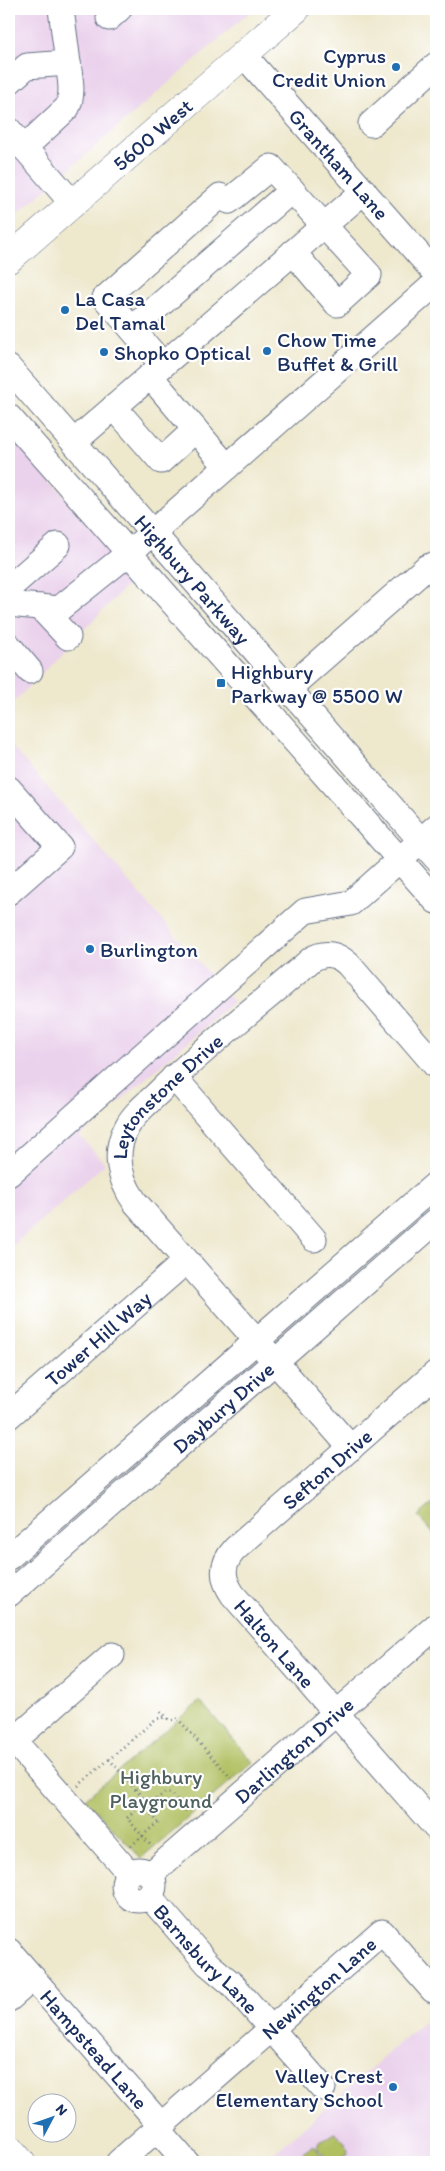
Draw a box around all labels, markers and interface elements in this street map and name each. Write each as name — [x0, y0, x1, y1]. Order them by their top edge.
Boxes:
place label: Cyprus Credit Union — [272, 43, 386, 92]
marker: Cyprus Credit Union — [390, 61, 402, 73]
street label: 5600 West — [107, 93, 197, 176]
street label: Grantham Lane — [284, 103, 395, 224]
place label: La Casa Del Tamal — [75, 286, 166, 335]
marker: La Casa Del Tamal — [59, 304, 71, 316]
place label: Chow Time Buffet & Grill — [277, 327, 398, 376]
place label: Shopko Optical — [114, 340, 251, 365]
marker: Chow Time Buffet & Grill — [261, 345, 273, 357]
marker: Shopko Optical — [98, 346, 110, 358]
street label: Highbury Parkway — [130, 509, 256, 649]
place label: Highbury Parkway @ 5500 W — [231, 659, 403, 708]
marker: Highbury Parkway @ 5500 W — [215, 677, 227, 689]
place label: Burlington — [100, 937, 198, 962]
marker: Burlington — [84, 943, 96, 955]
street label: Leytonstone Drive — [106, 1028, 228, 1160]
street label: Tower Hill Way — [40, 1285, 156, 1391]
street label: Daybury Drive — [167, 1356, 279, 1458]
street label: Sefton Drive — [277, 1423, 377, 1515]
street label: Halton Lane — [229, 1593, 321, 1693]
street label: Darlington Drive — [229, 1691, 358, 1809]
park label: Highbury Playground — [110, 1764, 213, 1813]
street label: Barnsbury Lane — [149, 1898, 264, 2018]
street label: Newington Lane — [256, 1931, 381, 2044]
street label: Hampstead Lane — [35, 1984, 154, 2114]
place label: Valley Crest Elementary School — [216, 2063, 383, 2112]
marker: Valley Crest Elementary School — [387, 2081, 399, 2093]
north arrow — [28, 2094, 78, 2144]
text: N — [52, 2101, 71, 2119]

